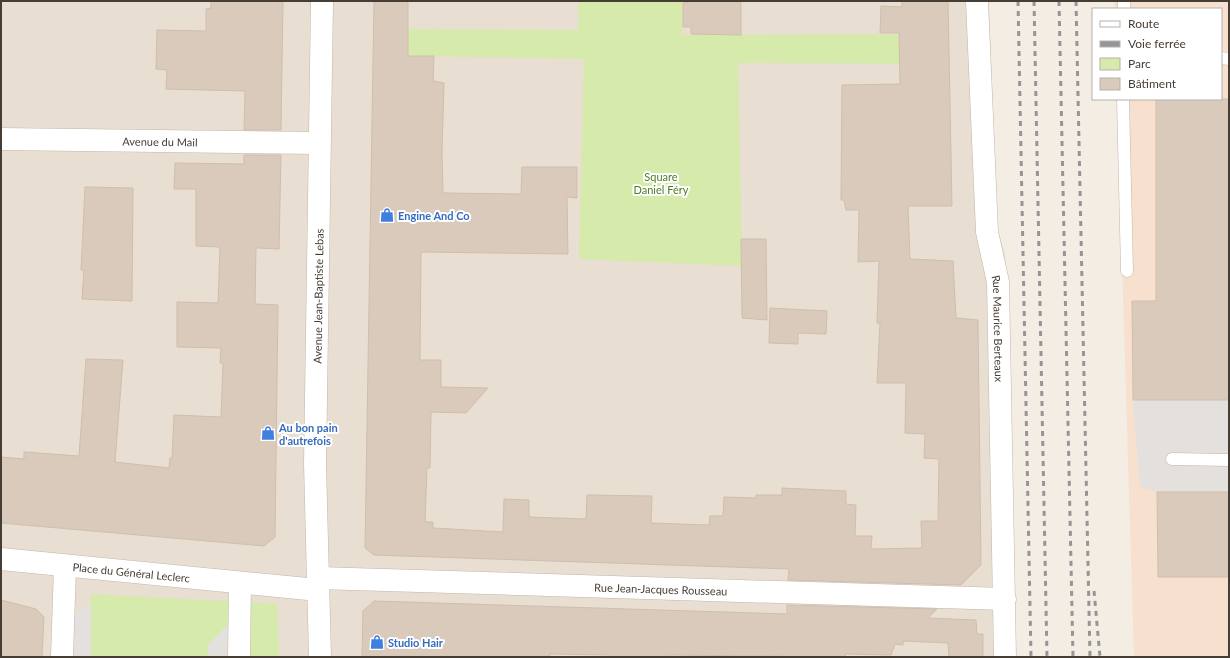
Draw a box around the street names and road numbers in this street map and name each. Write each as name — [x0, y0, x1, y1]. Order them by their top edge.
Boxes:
street label: Avenue du Mail — [122, 134, 198, 148]
street label: Avenue Jean-Baptiste Lebas — [310, 228, 325, 364]
street label: Rue Maurice Berteaux — [990, 274, 1006, 383]
street label: Place du Général Leclerc — [72, 560, 191, 584]
street label: Rue Jean-Jacques Rousseau — [594, 580, 728, 597]

